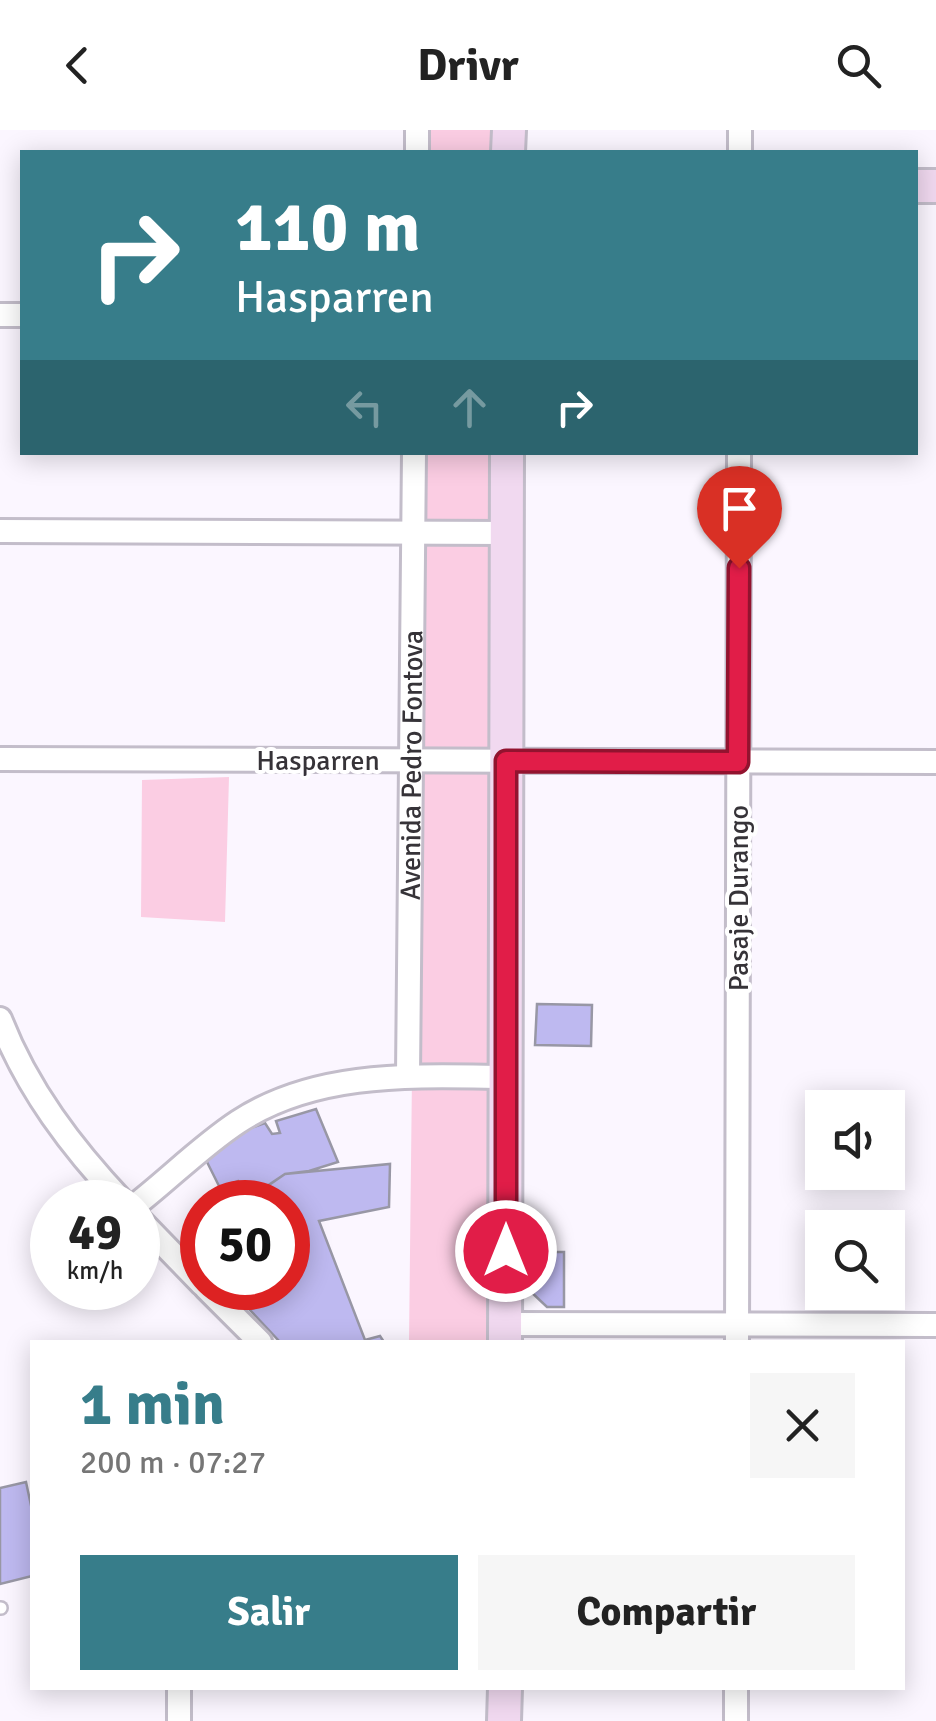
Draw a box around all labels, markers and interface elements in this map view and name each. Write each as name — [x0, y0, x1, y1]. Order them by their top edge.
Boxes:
icon: back — [50, 38, 105, 93]
text: Drivr — [417, 38, 519, 93]
icon: search — [831, 38, 886, 93]
text: 110 m — [235, 184, 420, 270]
icon: right — [70, 190, 200, 320]
text: Hasparren — [235, 270, 434, 325]
icon: left — [337, 380, 392, 435]
icon: ahead — [442, 380, 497, 435]
icon: right — [547, 380, 602, 435]
pin — [697, 466, 782, 569]
icon: arrive — [712, 481, 767, 536]
street label: Avenida Pedro Fontova — [394, 630, 430, 900]
street label: Hasparren — [256, 744, 380, 778]
street label: Pasaje Durango — [722, 805, 756, 991]
map controls — [805, 1090, 905, 1310]
button: sound — [805, 1090, 905, 1190]
speed limit sign: 50 — [180, 1180, 310, 1310]
position arrow — [454, 1199, 558, 1303]
text: 49 — [68, 1202, 122, 1264]
button: search — [805, 1210, 905, 1310]
text: km/h — [67, 1255, 123, 1286]
text: 1 min — [80, 1368, 225, 1442]
button: close — [750, 1373, 855, 1478]
text: 200 m · 07:27 — [80, 1443, 266, 1482]
button: Salir — [80, 1555, 458, 1670]
button: Compartir — [478, 1555, 855, 1670]

